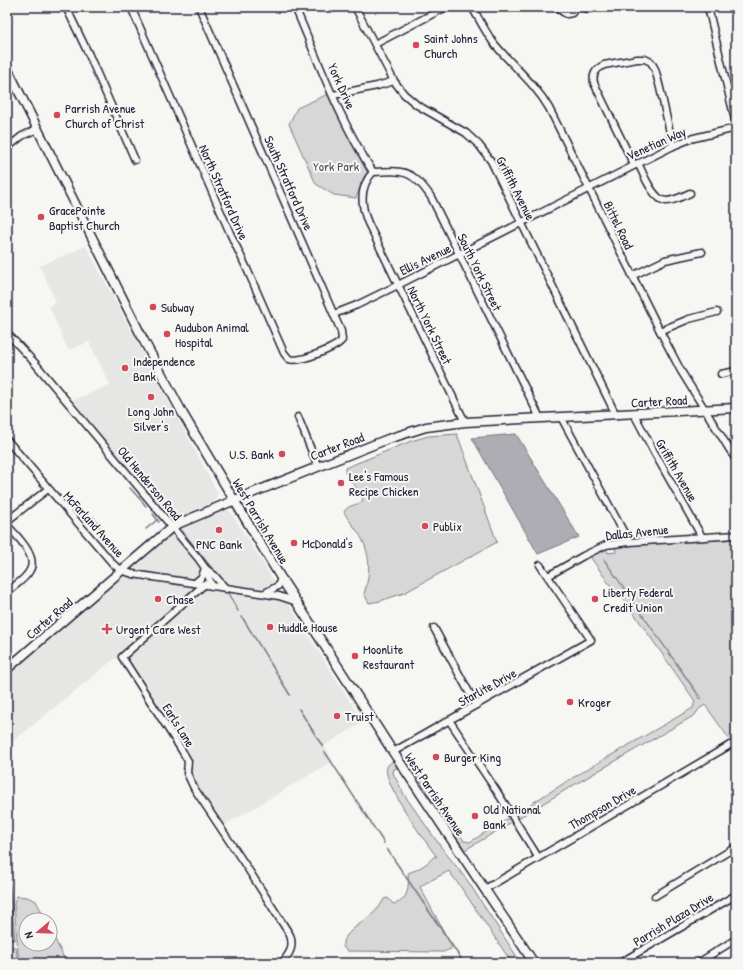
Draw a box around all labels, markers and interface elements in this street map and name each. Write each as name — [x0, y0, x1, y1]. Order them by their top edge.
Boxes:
place label: Saint Johns Church — [424, 29, 478, 62]
marker: Saint Johns Church — [411, 40, 421, 50]
street label: York Drive — [324, 60, 360, 112]
place label: Parrish Avenue Church of Christ — [65, 99, 145, 132]
marker: Parrish Avenue Church of Christ — [52, 110, 62, 120]
street label: Venetian Way — [623, 122, 689, 164]
street label: South Stratford Drive — [260, 133, 318, 233]
street label: North Stratford Drive — [195, 142, 253, 242]
street label: Griffith Avenue — [492, 153, 540, 223]
park label: York Park — [313, 157, 360, 175]
street label: Bittel Road — [600, 198, 638, 252]
place label: GracePointe Baptist Church — [49, 201, 120, 234]
marker: GracePointe Baptist Church — [36, 212, 46, 222]
street label: South York Street — [454, 230, 507, 314]
street label: Ellis Avenue — [396, 239, 454, 279]
street label: North York Street — [403, 283, 457, 367]
place label: Subway — [161, 298, 195, 316]
marker: Subway — [148, 302, 158, 312]
place label: Audubon Animal Hospital — [175, 318, 249, 351]
marker: Audubon Animal Hospital — [162, 329, 172, 339]
place label: Independence Bank — [133, 352, 195, 385]
marker: Independence Bank — [120, 363, 130, 373]
street label: Carter Road — [630, 391, 688, 411]
marker: Long John Silver's — [146, 392, 156, 402]
place label: Long John Silver's — [128, 402, 174, 435]
street label: Carter Road — [308, 428, 366, 464]
street label: Griffith Avenue — [652, 435, 702, 505]
street label: Old Henderson Road — [114, 442, 186, 524]
place label: U.S. Bank — [229, 445, 275, 463]
marker: U.S. Bank — [277, 449, 287, 459]
place label: Lee's Famous Recipe Chicken — [349, 467, 419, 500]
street label: West Parrish Avenue — [228, 475, 294, 567]
marker: Lee's Famous Recipe Chicken — [336, 478, 346, 488]
street label: McFarland Avenue — [59, 487, 129, 561]
place label: Publix — [433, 517, 462, 535]
street label: Dallas Avenue — [605, 520, 669, 544]
marker: Publix — [420, 521, 430, 531]
marker: PNC Bank — [214, 525, 224, 535]
place label: McDonald's — [302, 534, 353, 552]
place label: PNC Bank — [196, 535, 243, 553]
marker: McDonald's — [289, 538, 299, 548]
place label: Liberty Federal Credit Union — [603, 583, 674, 616]
place label: Chase — [166, 590, 194, 608]
street label: Carter Road — [22, 593, 76, 643]
marker: Chase — [153, 594, 163, 604]
marker: Liberty Federal Credit Union — [590, 594, 600, 604]
place label: Huddle House — [278, 618, 338, 636]
place label: Urgent Care West — [116, 620, 201, 638]
marker: Huddle House — [265, 622, 275, 632]
marker: Urgent Care West — [101, 623, 113, 635]
place label: Moonlite Restaurant — [363, 640, 415, 673]
marker: Moonlite Restaurant — [350, 651, 360, 661]
street label: Starlite Drive — [455, 664, 519, 710]
place label: Kroger — [578, 693, 611, 711]
marker: Kroger — [565, 697, 575, 707]
street label: Earls Lane — [159, 700, 199, 750]
place label: Truist — [345, 707, 374, 725]
marker: Truist — [332, 711, 342, 721]
place label: Burger King — [444, 748, 501, 766]
street label: West Parrish Avenue — [401, 749, 469, 839]
marker: Burger King — [431, 752, 441, 762]
street label: Thompson Drive — [565, 781, 639, 833]
place label: Old National Bank — [483, 800, 541, 833]
marker: Old National Bank — [470, 811, 480, 821]
street label: Parrish Plaza Drive — [630, 888, 716, 950]
north arrow — [18, 912, 58, 952]
text: N — [21, 930, 36, 940]

